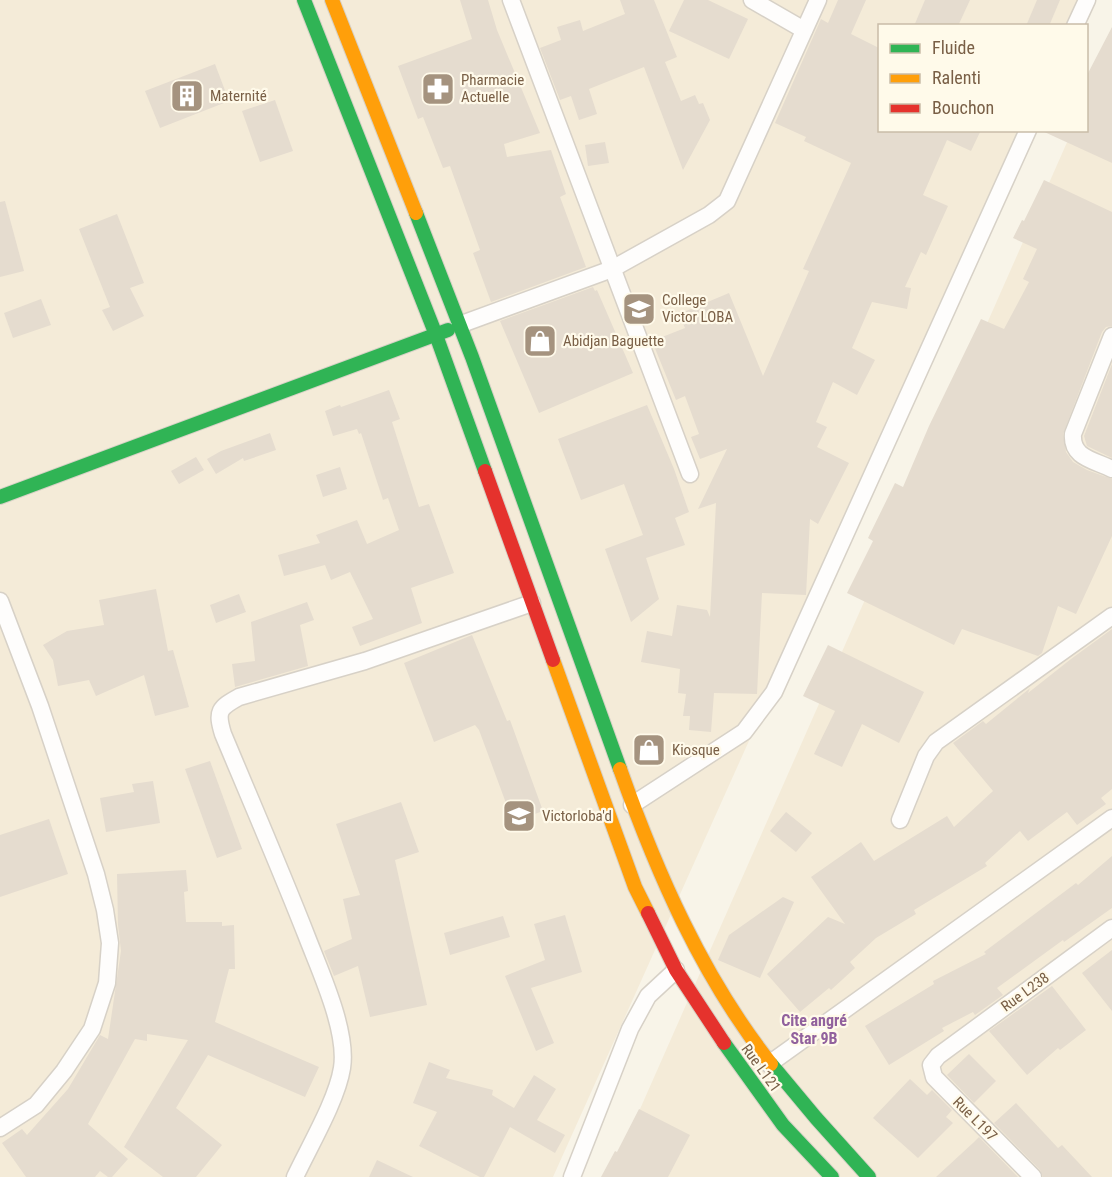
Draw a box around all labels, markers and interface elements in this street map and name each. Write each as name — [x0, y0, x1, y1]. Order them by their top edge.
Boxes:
legend — [878, 24, 1088, 132]
text: Fluide — [932, 37, 975, 58]
text: Ralenti — [932, 67, 981, 88]
pharmacy icon: Pharmacie Actuelle — [420, 71, 456, 107]
place label: Pharmacie Actuelle — [461, 71, 524, 106]
building icon: Maternité — [169, 78, 205, 114]
place label: Maternité — [210, 87, 267, 105]
text: Bouchon — [932, 97, 994, 118]
school or university icon: College Victor LOBA — [621, 291, 657, 327]
place label: College Victor LOBA — [662, 291, 733, 326]
shop icon: Abidjan Baguette — [522, 323, 558, 359]
place label: Abidjan Baguette — [563, 332, 664, 350]
shop icon: Kiosque — [631, 732, 667, 768]
place label: Kiosque — [672, 741, 720, 759]
school or university icon: Victorloba'd — [501, 798, 537, 834]
place label: Victorloba'd — [542, 807, 612, 825]
street label: Rue L238 — [997, 969, 1053, 1015]
district label: Cite angré Star 9B — [781, 1011, 847, 1048]
street label: Rue L121 — [738, 1040, 784, 1096]
street label: Rue L197 — [949, 1093, 1001, 1145]

